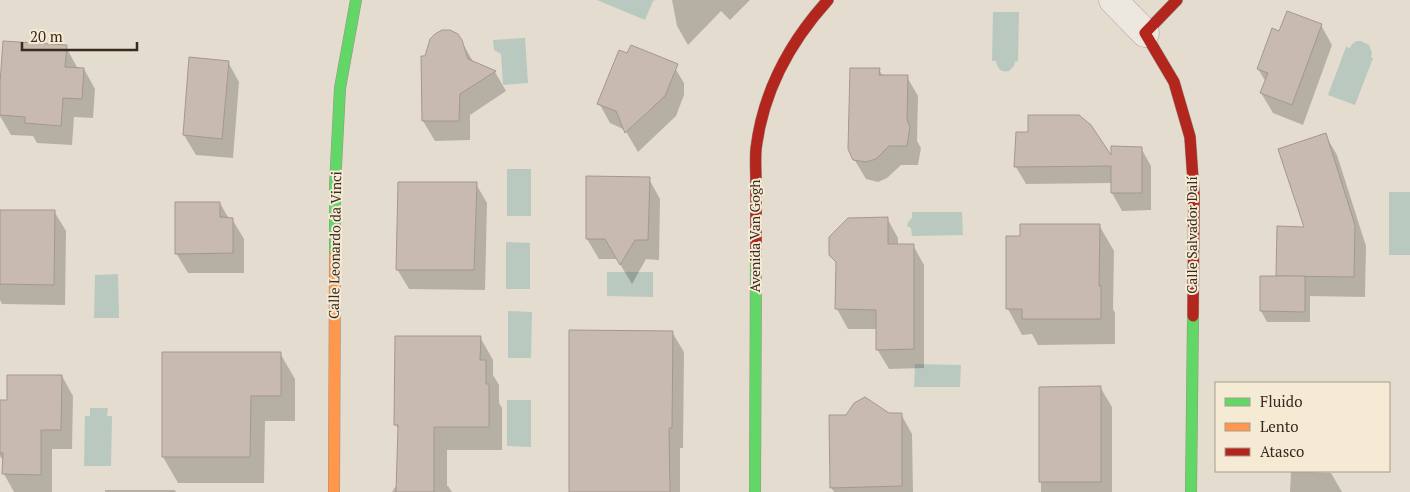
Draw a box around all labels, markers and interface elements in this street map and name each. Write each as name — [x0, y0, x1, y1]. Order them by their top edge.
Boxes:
scale bar — [22, 20, 138, 52]
text: 20 m — [30, 26, 63, 46]
street label: Calle Leonardo da Vinci — [324, 171, 345, 319]
street label: Calle Salvador Dalí — [1182, 175, 1201, 294]
street label: Avenida Van Gogh — [745, 180, 764, 293]
legend — [1215, 382, 1390, 472]
text: Fluido — [1260, 391, 1302, 411]
text: Lento — [1260, 416, 1299, 436]
text: Atasco — [1260, 441, 1304, 461]

